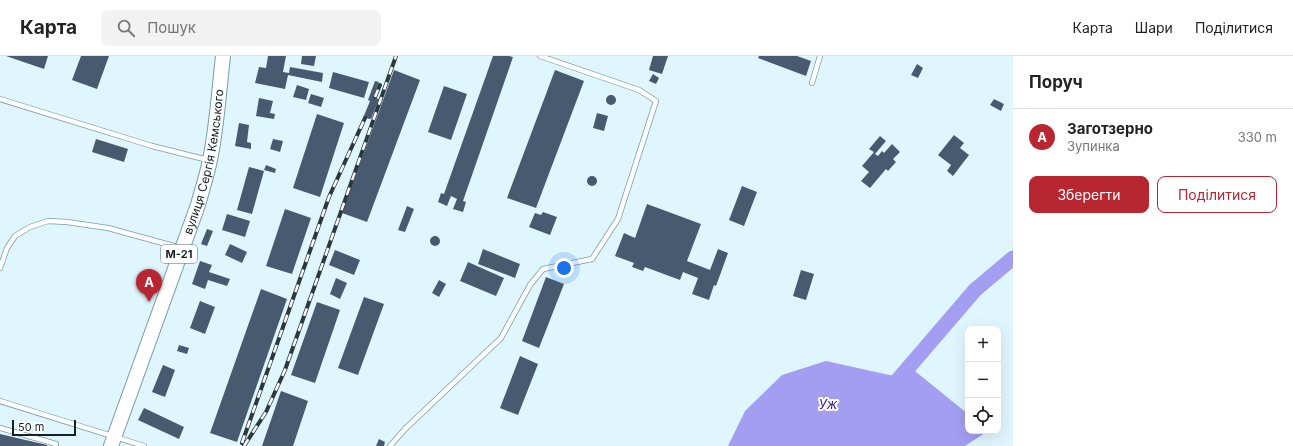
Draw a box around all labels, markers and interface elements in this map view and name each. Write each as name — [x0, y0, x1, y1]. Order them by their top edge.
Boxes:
search box — [101, 10, 381, 46]
text: Карта — [20, 16, 77, 39]
icon: search — [115, 17, 137, 39]
text: Пошук — [147, 18, 196, 37]
text: Карта — [1073, 19, 1113, 36]
text: Шари — [1135, 19, 1173, 36]
text: Поділитися — [1195, 19, 1273, 36]
text: Поруч — [1029, 72, 1083, 92]
street label: вулиця Сергія Кемського — [180, 88, 227, 236]
text: Заготзерно — [1067, 119, 1153, 138]
text: A — [1037, 129, 1047, 145]
text: 330 m — [1238, 129, 1277, 145]
text: Зупинка — [1067, 138, 1120, 154]
button: Зберегти — [1029, 176, 1149, 213]
button: Поділитися — [1157, 176, 1277, 213]
road number: М-21 — [161, 245, 197, 263]
your location — [554, 258, 574, 278]
pin: A — [136, 269, 162, 302]
map controls — [965, 326, 1001, 434]
button: + — [965, 326, 1001, 362]
button: − — [965, 362, 1001, 398]
water label: Уж — [819, 396, 838, 412]
button: locate — [965, 398, 1001, 434]
scale bar — [12, 418, 76, 437]
text: 50 m — [18, 420, 44, 434]

